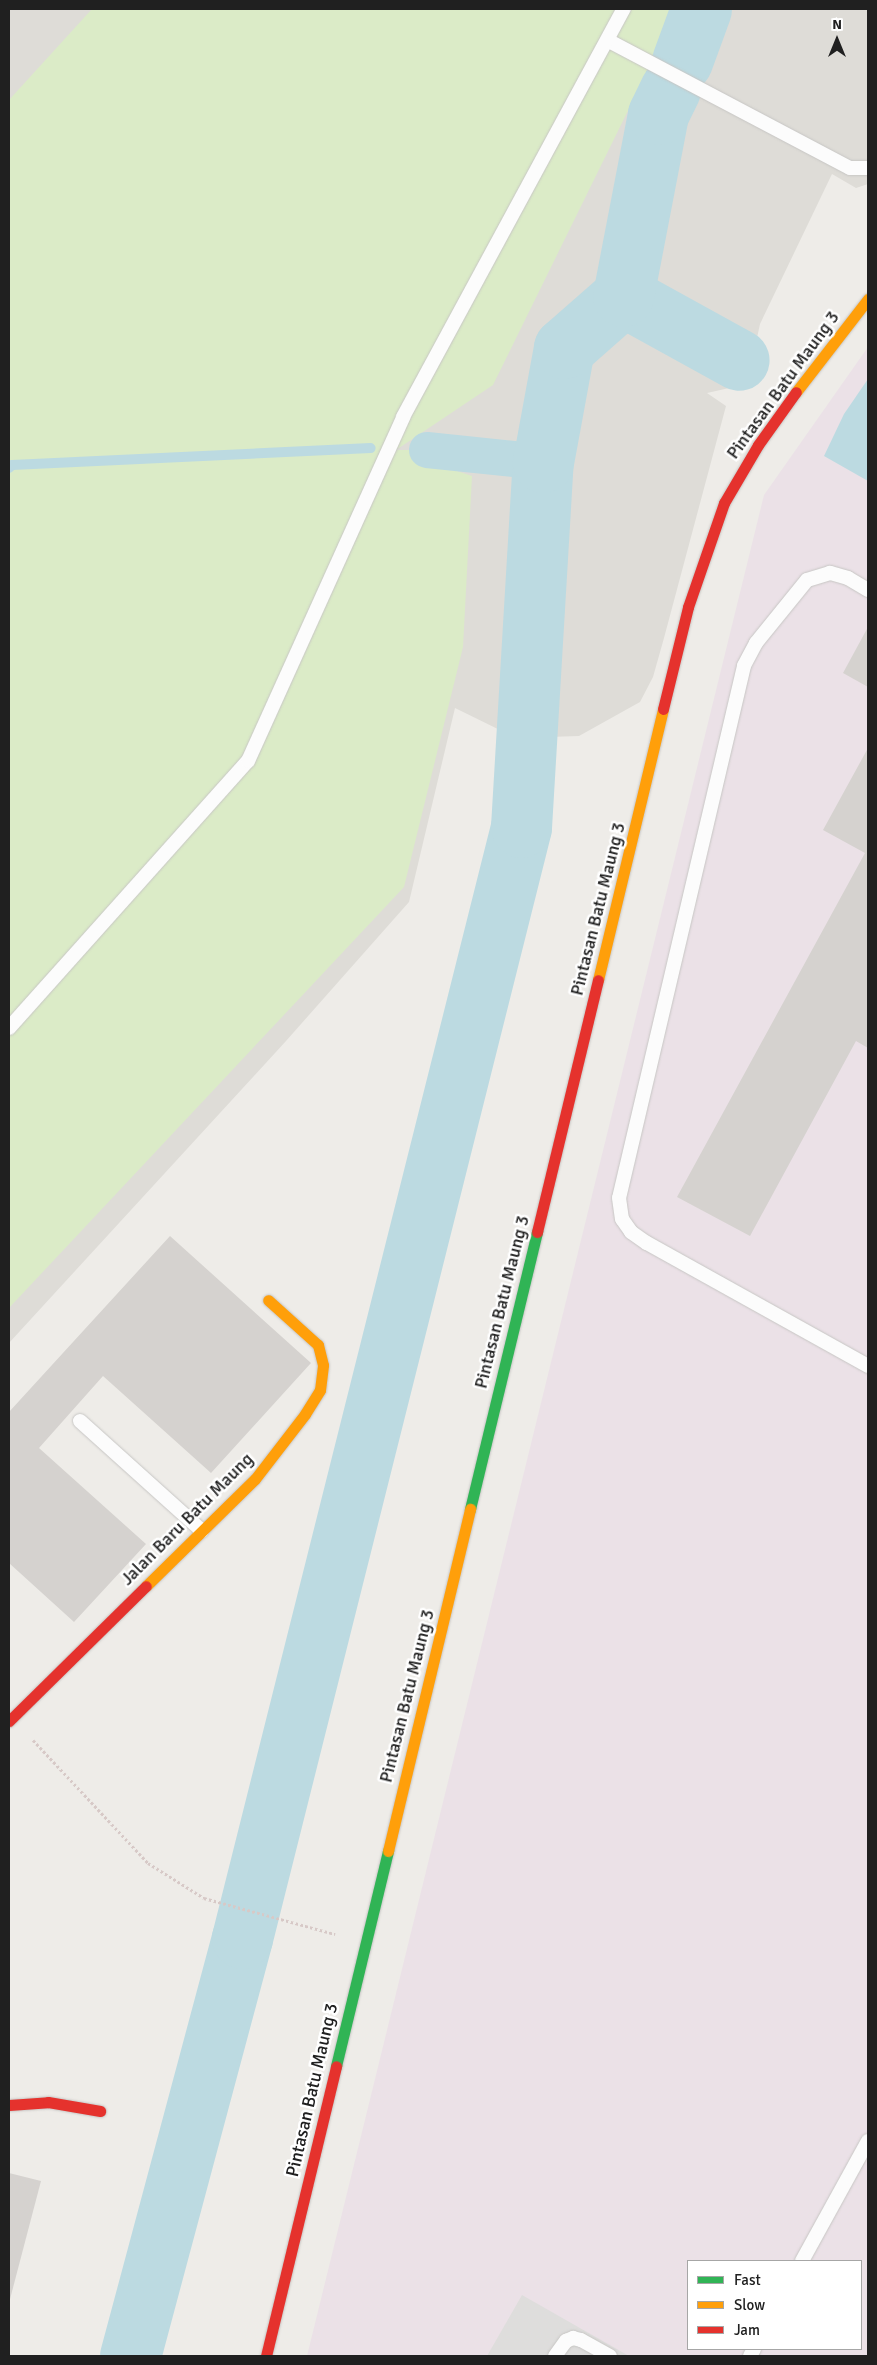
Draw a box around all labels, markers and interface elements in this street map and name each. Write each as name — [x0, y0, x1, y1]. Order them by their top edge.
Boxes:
north arrow — [812, 15, 862, 65]
text: N — [832, 16, 842, 33]
street label: Pintasan Batu Maung 3 — [722, 307, 844, 463]
street label: Pintasan Batu Maung 3 — [566, 820, 630, 998]
street label: Pintasan Batu Maung 3 — [470, 1213, 534, 1391]
street label: Jalan Baru Batu Maung — [116, 1448, 258, 1590]
street label: Pintasan Batu Maung 3 — [375, 1607, 439, 1785]
street label: Pintasan Batu Maung 3 — [282, 2001, 342, 2179]
legend — [687, 2260, 862, 2350]
text: Fast — [734, 2271, 761, 2289]
text: Slow — [734, 2296, 765, 2314]
text: Jam — [734, 2321, 760, 2339]

